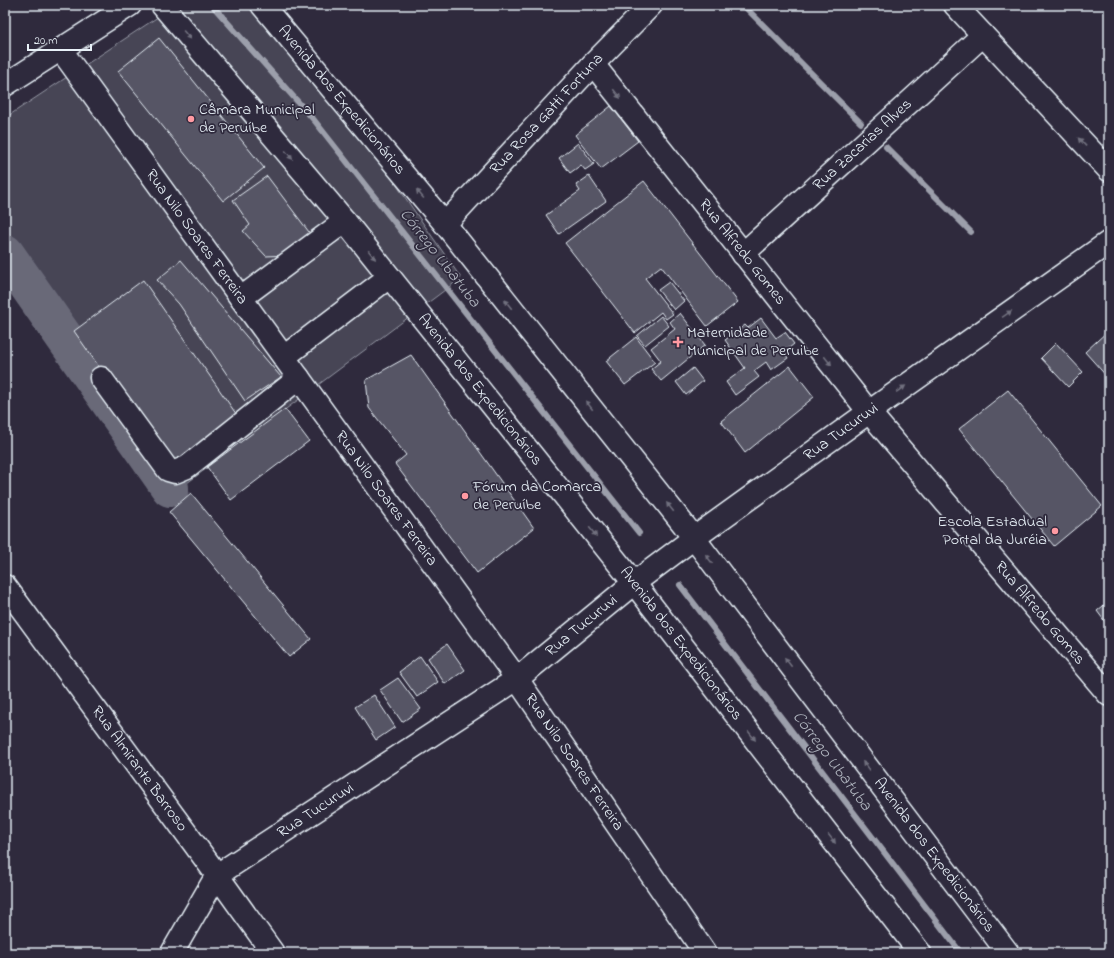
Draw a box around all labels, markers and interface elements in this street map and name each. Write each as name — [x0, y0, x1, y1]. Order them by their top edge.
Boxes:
street label: Avenida dos Expedicionários — [272, 20, 411, 180]
scale bar — [28, 26, 91, 52]
one-way arrow — [182, 29, 191, 40]
text: 20 m — [34, 32, 57, 50]
street label: Rua Rosa Gatti Fortuna — [484, 48, 609, 180]
one-way arrow — [613, 89, 622, 100]
street label: Rua Zacarias Alves — [808, 93, 918, 197]
place label: Câmara Municipal de Peruíbe — [199, 98, 315, 140]
marker: Câmara Municipal de Peruíbe — [186, 114, 196, 124]
one-way arrow — [1078, 136, 1087, 147]
one-way arrow — [284, 151, 293, 160]
street label: Rua Nilo Soares Ferreira — [139, 164, 254, 310]
one-way arrow — [415, 188, 424, 199]
street label: Rua Alfredo Gomes — [692, 194, 792, 310]
water label: Córrego Ubatuba — [393, 203, 487, 314]
one-way arrow — [368, 250, 376, 261]
one-way arrow — [504, 298, 513, 309]
street label: Avenida dos Expedicionários — [411, 308, 548, 471]
one-way arrow — [1002, 310, 1012, 318]
place label: Maternidade Municipal de Peruibe — [687, 321, 820, 363]
marker: Maternidade Municipal de Peruibe — [672, 336, 684, 348]
one-way arrow — [824, 355, 833, 366]
one-way arrow — [895, 385, 906, 393]
street label: Rua Tucuruvi — [799, 397, 884, 467]
one-way arrow — [585, 400, 593, 411]
street label: Rua Nilo Soares Ferreira — [329, 426, 443, 571]
place label: Fórum da Comarca de Peruíbe — [472, 475, 601, 517]
marker: Fórum da Comarca de Peruíbe — [460, 491, 470, 501]
one-way arrow — [665, 502, 674, 513]
place label: Escola Estadual Portal da Juréia — [938, 510, 1047, 552]
one-way arrow — [589, 526, 597, 537]
marker: Escola Estadual Portal da Juréia — [1050, 526, 1060, 536]
one-way arrow — [705, 553, 713, 564]
street label: Rua Alfredo Gomes — [989, 556, 1091, 670]
street label: Avenida dos Expedicionários — [614, 562, 748, 726]
street label: Rua Tucuruvi — [540, 589, 623, 663]
one-way arrow — [784, 657, 792, 668]
street label: Rua Nilo Soares Ferreira — [518, 689, 630, 836]
street label: Rua Almirante Barroso — [85, 701, 194, 837]
water label: Córrego Ubatuba — [785, 706, 878, 817]
one-way arrow — [748, 731, 756, 741]
one-way arrow — [862, 760, 871, 771]
street label: Avenida dos Expedicionários — [867, 773, 1001, 938]
street label: Rua Tucuruvi — [273, 776, 359, 844]
one-way arrow — [827, 833, 836, 844]

